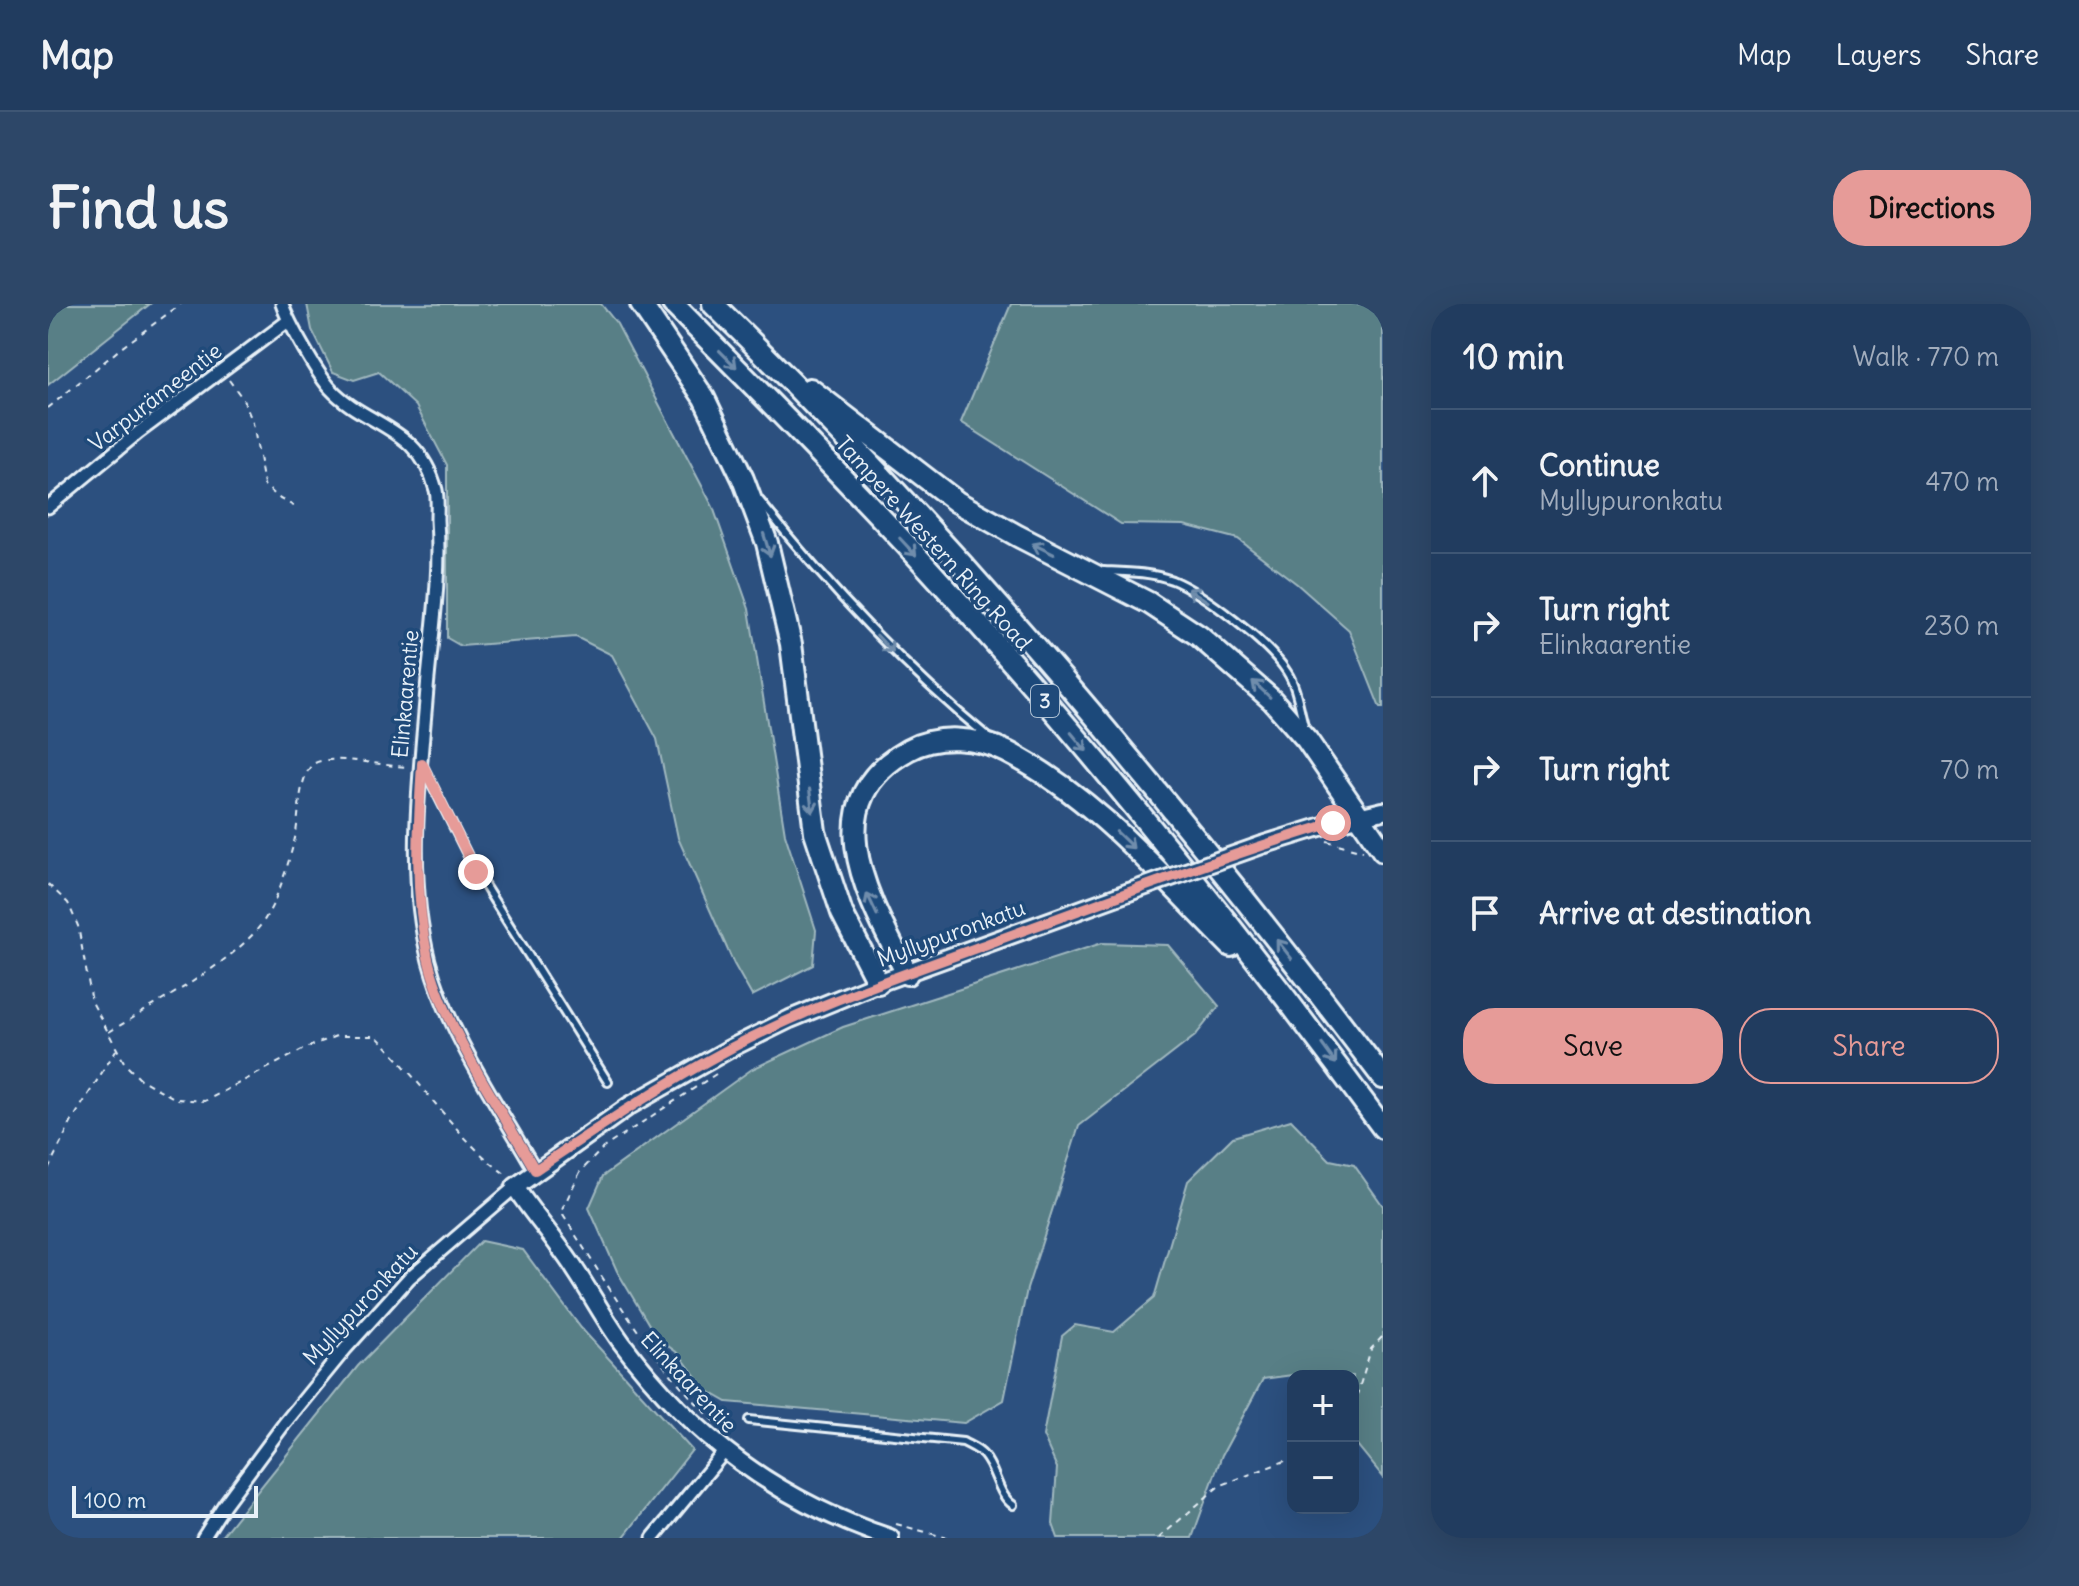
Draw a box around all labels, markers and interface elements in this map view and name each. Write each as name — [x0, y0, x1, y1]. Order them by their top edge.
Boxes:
text: Map — [40, 32, 114, 79]
text: Map — [1737, 37, 1792, 73]
text: Layers — [1836, 37, 1922, 73]
text: Share — [1966, 37, 2039, 73]
button: Directions — [1833, 170, 2031, 246]
text: Find us — [48, 173, 229, 243]
text: 10 min — [1463, 335, 1564, 378]
street label: Varpurämeentie — [83, 336, 227, 458]
text: Walk · 770 m — [1853, 340, 1999, 373]
one-way arrow — [718, 349, 737, 368]
street label: Tampere Western Ring Road — [830, 430, 1038, 656]
text: Continue — [1539, 446, 1660, 484]
icon: ahead — [1463, 459, 1507, 503]
text: 470 m — [1925, 465, 1999, 498]
text: Myllypuronkatu — [1539, 484, 1723, 517]
one-way arrow — [760, 532, 775, 558]
one-way arrow — [898, 537, 917, 557]
one-way arrow — [1032, 541, 1056, 556]
one-way arrow — [1187, 587, 1209, 603]
text: Turn right — [1539, 590, 1670, 628]
icon: right — [1463, 603, 1507, 647]
text: 230 m — [1924, 609, 1999, 642]
text: Elinkaarentie — [1539, 628, 1691, 661]
street label: Elinkaarentie — [385, 629, 425, 759]
one-way arrow — [876, 634, 895, 654]
one-way arrow — [1251, 680, 1271, 698]
road number: 3 — [1031, 685, 1059, 717]
one-way arrow — [1070, 731, 1088, 752]
icon: right — [1463, 747, 1507, 791]
text: Turn right — [1539, 750, 1670, 788]
text: 70 m — [1940, 753, 1999, 786]
one-way arrow — [803, 787, 818, 814]
route start — [1315, 805, 1351, 841]
one-way arrow — [1115, 830, 1134, 849]
route end — [458, 854, 494, 890]
icon: arrive — [1463, 891, 1507, 935]
one-way arrow — [864, 892, 879, 916]
street label: Myllypuronkatu — [873, 893, 1029, 973]
text: Arrive at destination — [1539, 894, 1811, 932]
one-way arrow — [1275, 939, 1293, 960]
button: Save — [1463, 1008, 1723, 1084]
button: Share — [1739, 1008, 1999, 1084]
one-way arrow — [1321, 1043, 1337, 1065]
street label: Myllypuronkatu — [297, 1237, 423, 1370]
street label: Elinkaarentie — [635, 1325, 743, 1439]
map controls — [1287, 1370, 1359, 1514]
button: + — [1287, 1370, 1359, 1442]
button: − — [1287, 1442, 1359, 1514]
scale bar — [72, 1482, 258, 1518]
text: 100 m — [84, 1486, 146, 1514]

